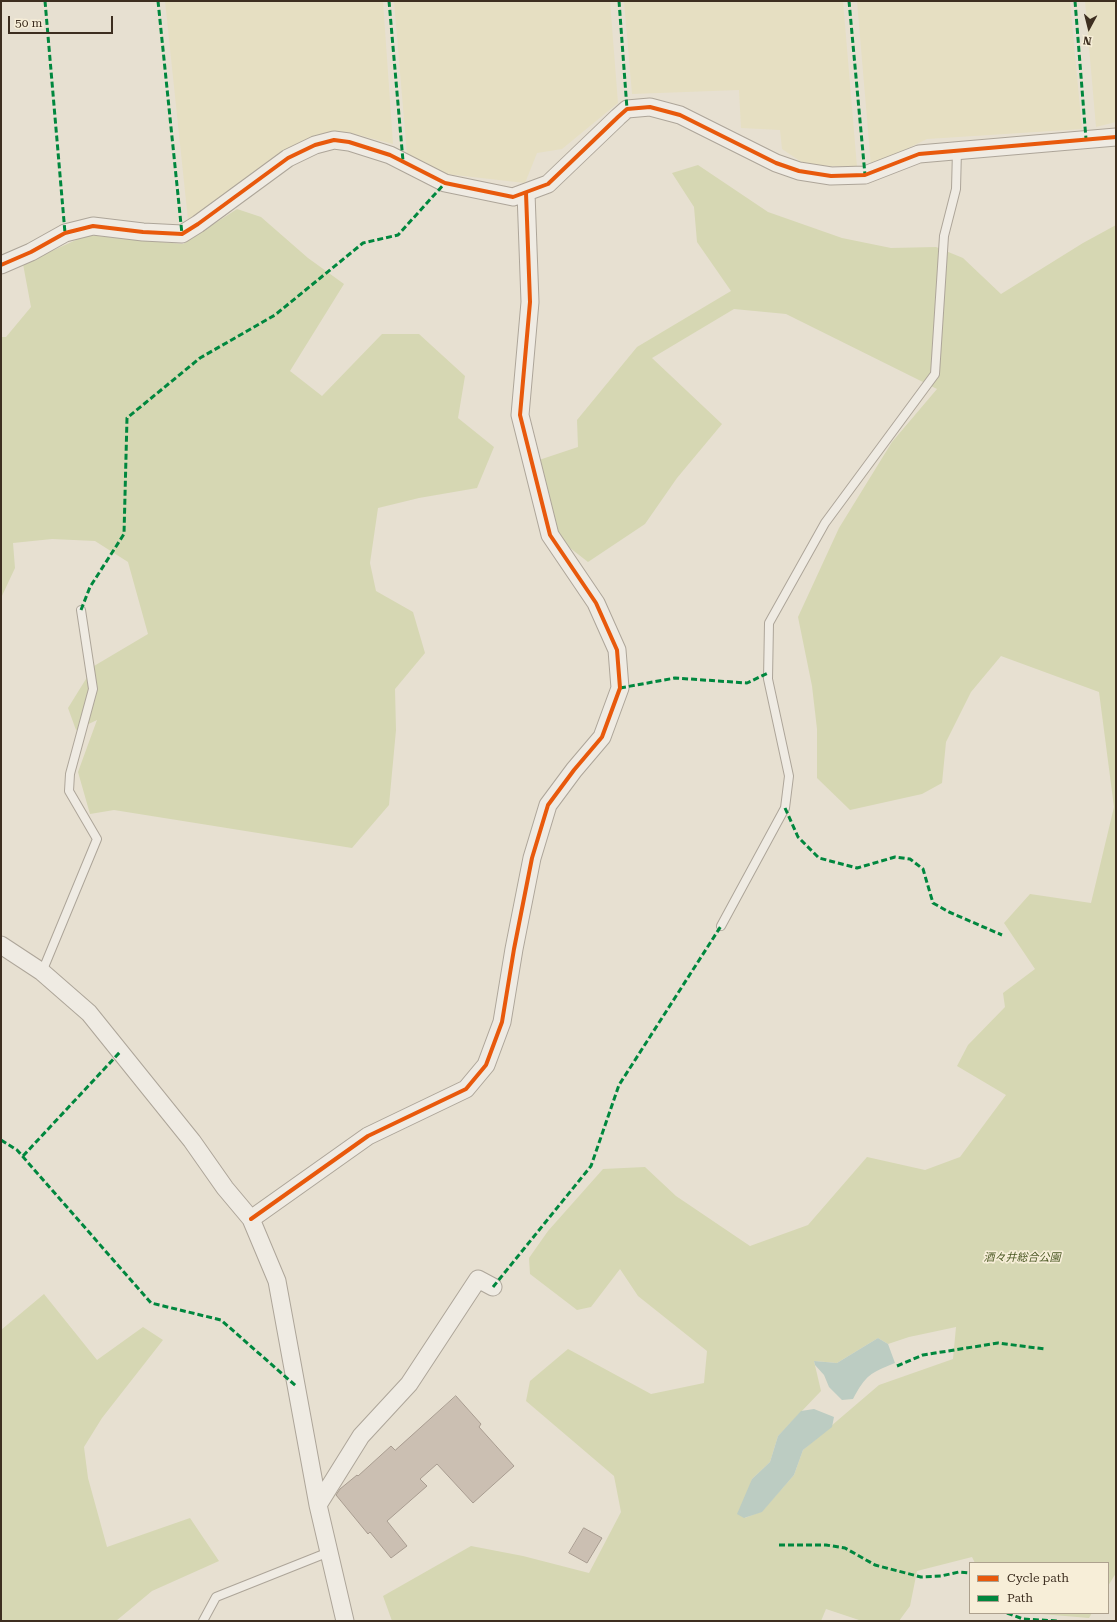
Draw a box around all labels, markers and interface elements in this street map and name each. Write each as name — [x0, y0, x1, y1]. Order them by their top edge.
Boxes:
scale bar — [10, 8, 115, 34]
north arrow — [1069, 8, 1109, 48]
text: 50 m — [15, 16, 42, 30]
text: N — [1082, 33, 1092, 47]
park label: 酒々井総合公園 — [984, 1251, 1060, 1265]
legend — [969, 1562, 1109, 1614]
text: Cycle path — [1007, 1571, 1069, 1585]
text: Path — [1007, 1591, 1033, 1605]

